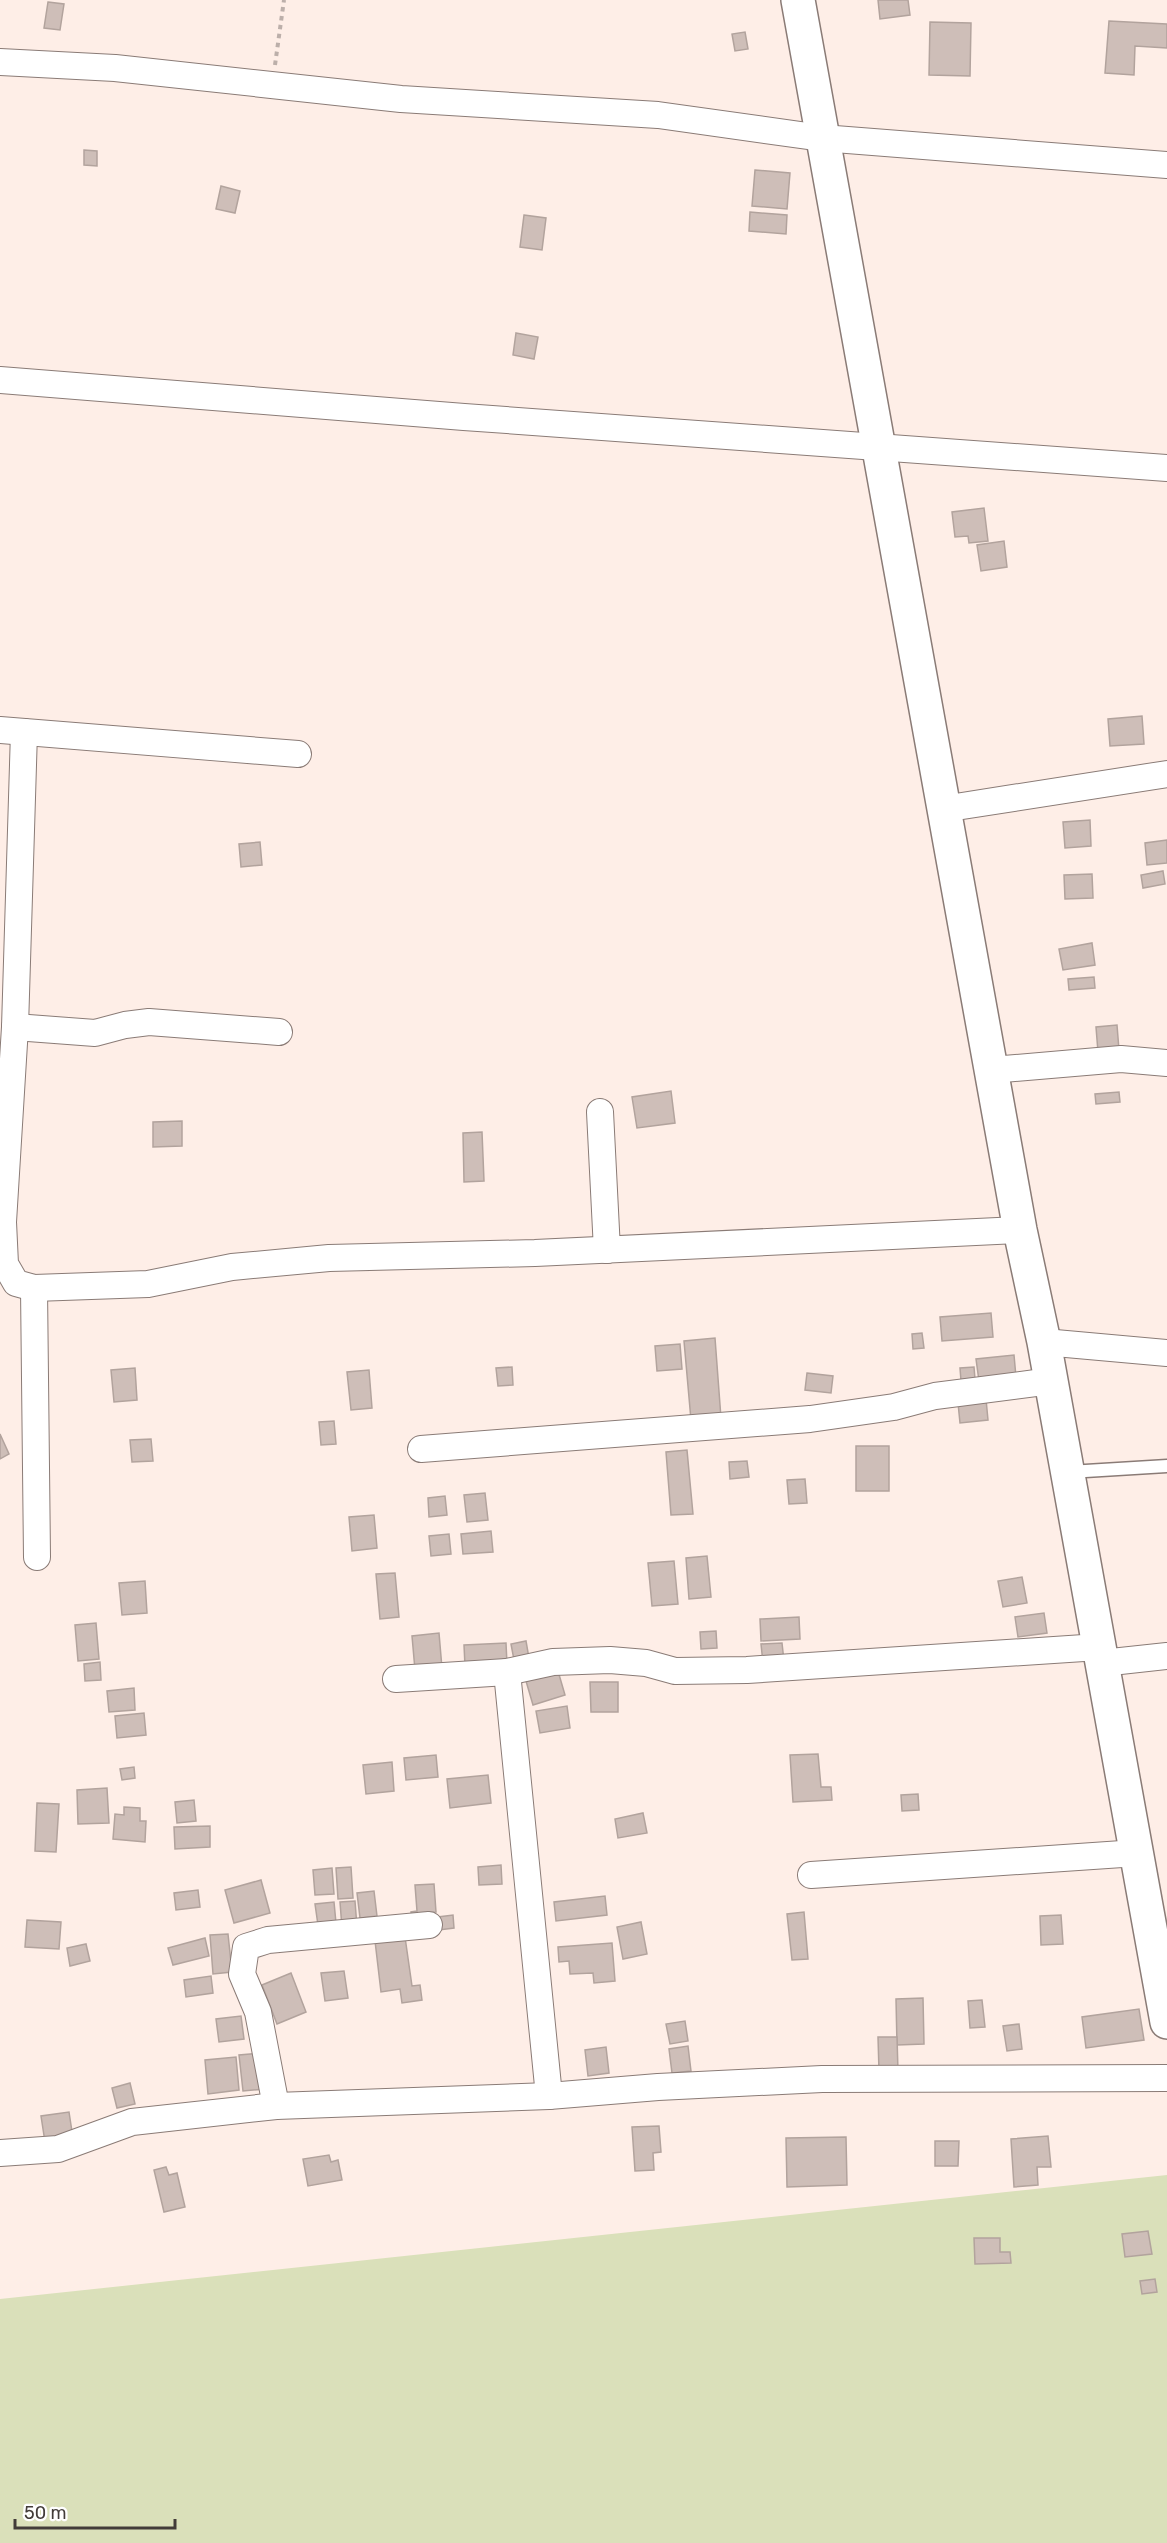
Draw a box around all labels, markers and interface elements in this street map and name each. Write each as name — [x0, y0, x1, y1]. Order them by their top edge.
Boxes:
scale bar — [15, 2492, 176, 2530]
text: 50 m — [24, 2502, 67, 2524]

